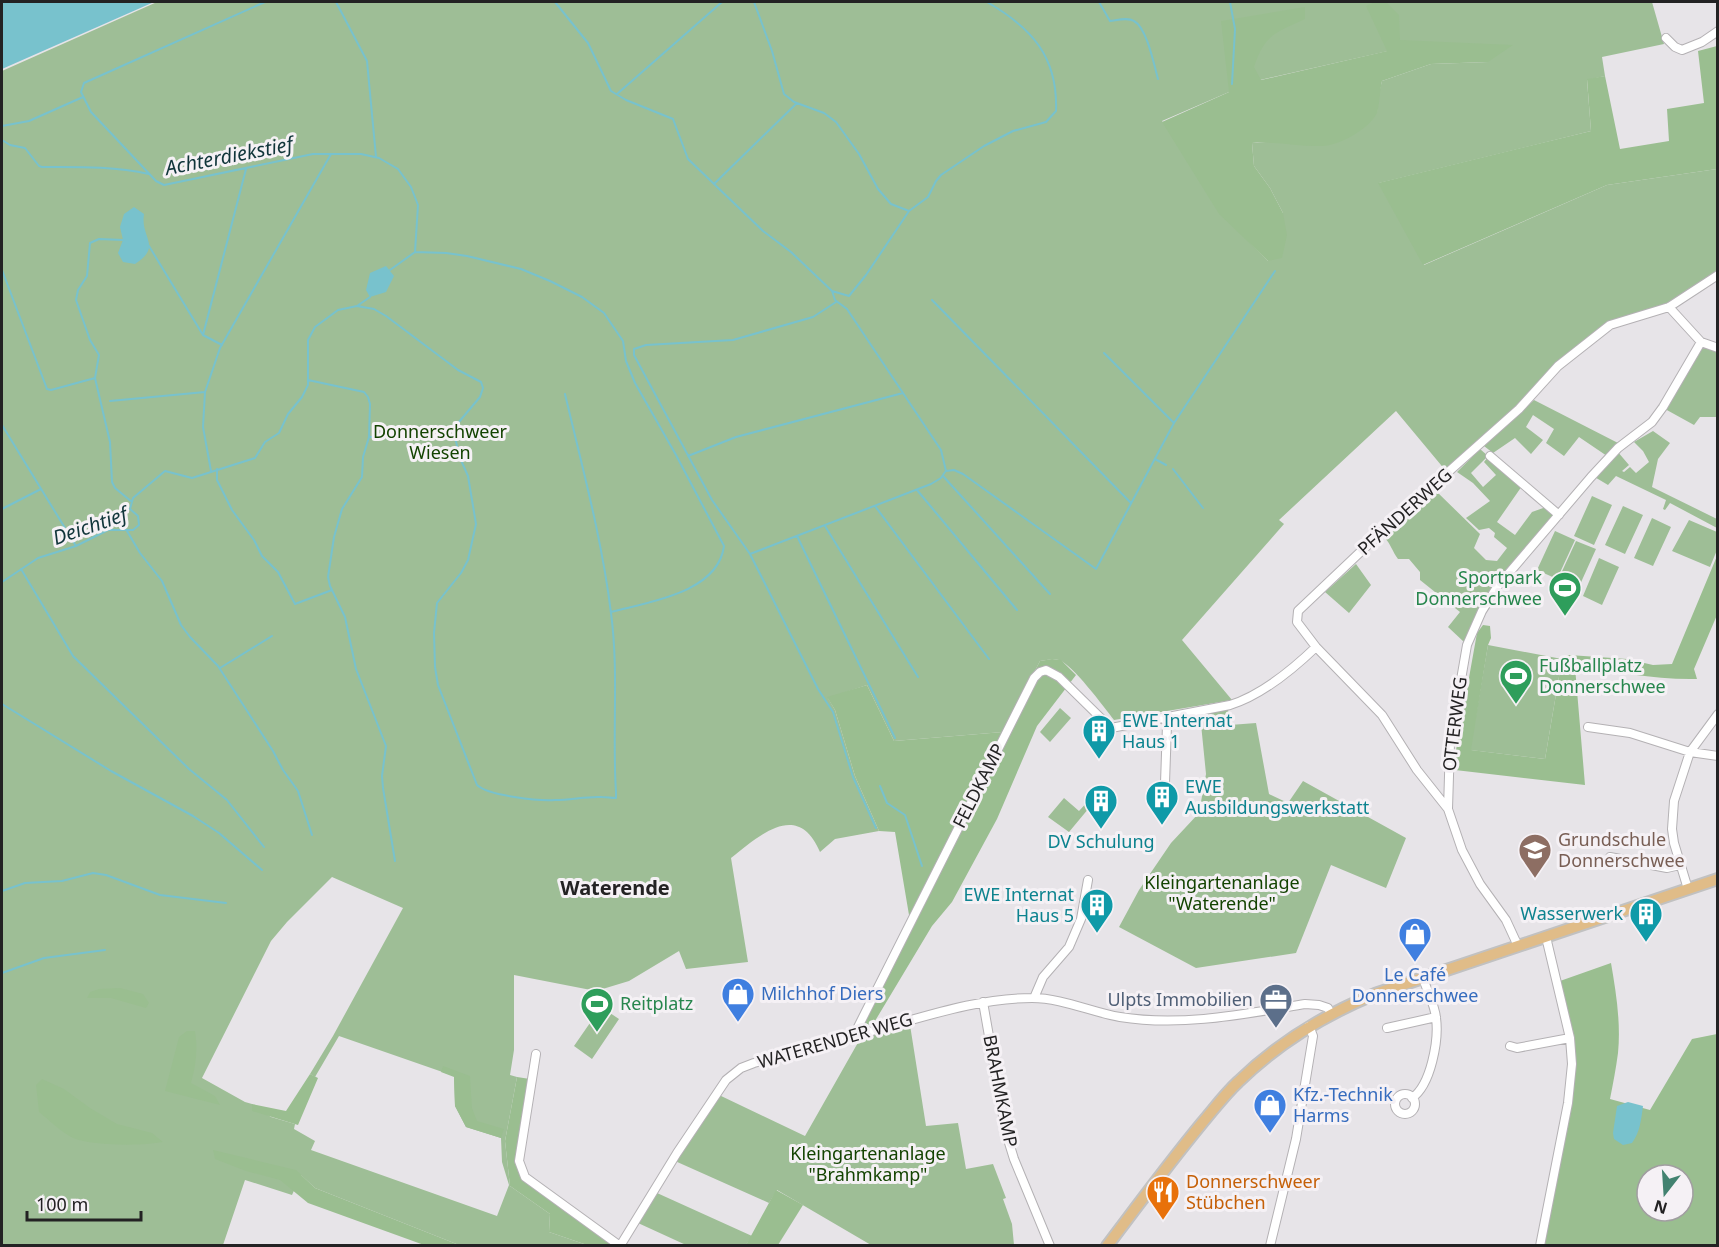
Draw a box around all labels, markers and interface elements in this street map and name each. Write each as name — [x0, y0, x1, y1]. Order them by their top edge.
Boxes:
water label: Achterdiekstief — [161, 129, 298, 181]
park label: Donnerschweer Wiesen — [373, 419, 508, 464]
street label: PFÄNDERWEG — [1352, 462, 1457, 560]
water label: Deichtief — [49, 499, 133, 551]
place label: Sportpark Donnerschwee — [1415, 565, 1542, 610]
sports icon: Sportpark Donnerschwee — [1547, 570, 1583, 617]
place label: Fußballplatz Donnerschwee — [1539, 653, 1666, 698]
sports icon: Fußballplatz Donnerschwee — [1498, 658, 1534, 705]
street label: OTTERWEG — [1436, 675, 1472, 772]
place label: EWE Internat Haus 1 — [1122, 708, 1233, 753]
building icon: EWE Internat Haus 1 — [1081, 713, 1117, 760]
street label: FELDKAMP — [947, 739, 1010, 832]
place label: EWE Ausbildungswerkstatt — [1185, 774, 1370, 819]
building icon: EWE Ausbildungswerkstatt — [1144, 779, 1180, 826]
building icon: DV Schulung — [1083, 783, 1119, 830]
place label: Grundschule Donnerschwee — [1558, 827, 1685, 872]
place label: DV Schulung — [1047, 829, 1155, 853]
school or university icon: Grundschule Donnerschwee — [1517, 832, 1553, 879]
park label: Kleingartenanlage "Waterende" — [1144, 870, 1300, 915]
district label: Waterende — [560, 874, 670, 901]
place label: EWE Internat Haus 5 — [964, 882, 1074, 927]
building icon: EWE Internat Haus 5 — [1079, 887, 1115, 934]
building icon: Wasserwerk — [1628, 896, 1664, 943]
place label: Wasserwerk — [1520, 901, 1623, 925]
shop icon: Le Café Donnerschwee — [1397, 916, 1433, 963]
place label: Le Café Donnerschwee — [1352, 962, 1478, 1007]
shop icon: Milchhof Diers — [720, 976, 756, 1023]
place label: Milchhof Diers — [761, 981, 883, 1005]
office icon: Ulpts Immobilien — [1258, 982, 1294, 1029]
sports icon: Reitplatz — [579, 986, 615, 1033]
place label: Ulpts Immobilien — [1107, 987, 1253, 1011]
place label: Reitplatz — [620, 991, 693, 1015]
street label: WATERENDER WEG — [754, 1006, 915, 1074]
street label: BRAHMKAMP — [978, 1033, 1024, 1149]
place label: Kfz.-Technik Harms — [1293, 1082, 1393, 1127]
shop icon: Kfz.-Technik Harms — [1252, 1087, 1288, 1134]
park label: Kleingartenanlage "Brahmkamp" — [790, 1141, 946, 1186]
north arrow — [1635, 1163, 1695, 1223]
place label: Donnerschweer Stübchen — [1186, 1169, 1321, 1214]
restaurant icon: Donnerschweer Stübchen — [1145, 1174, 1181, 1221]
scale bar — [27, 1184, 141, 1222]
text: 100 m — [36, 1192, 88, 1216]
text: N — [1651, 1195, 1670, 1220]

